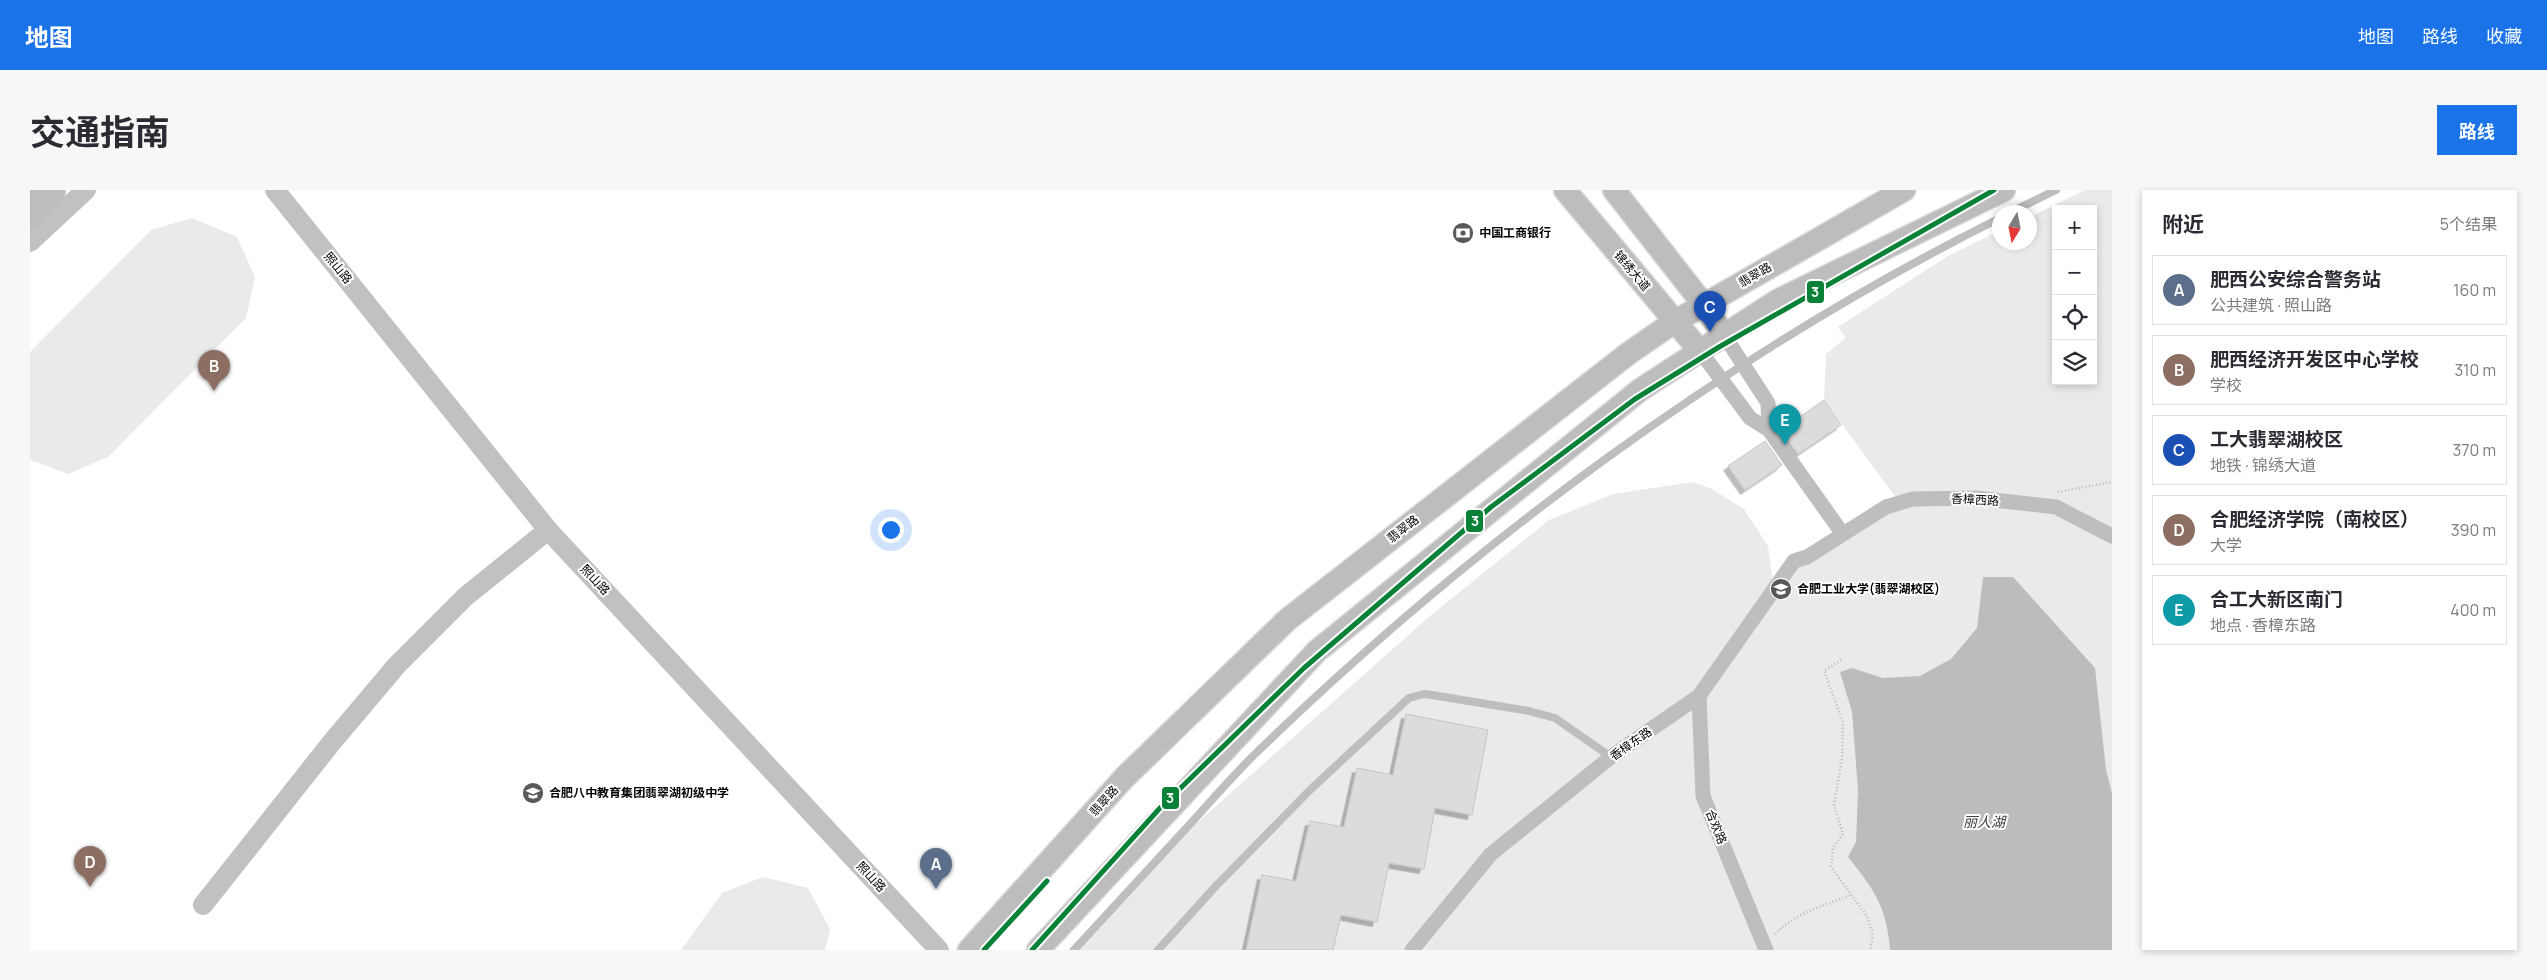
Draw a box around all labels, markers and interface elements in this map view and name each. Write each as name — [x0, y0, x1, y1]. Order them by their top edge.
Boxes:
text: 地图 — [25, 20, 73, 53]
text: 地图 — [2358, 24, 2394, 48]
text: 路线 — [2422, 24, 2458, 48]
text: 收藏 — [2486, 24, 2522, 48]
button: 路线 — [2437, 105, 2517, 155]
text: 交通指南 — [30, 108, 170, 156]
north arrow — [1992, 205, 2037, 250]
map controls — [2052, 205, 2097, 385]
button: + — [2052, 205, 2097, 250]
text: 附近 — [2162, 210, 2204, 238]
text: 5个结果 — [2440, 213, 2497, 235]
bank icon: 中国工商银行 — [1451, 221, 1475, 245]
place label: 中国工商银行 — [1479, 224, 1551, 241]
street label: 锦绣大道 — [1610, 247, 1654, 295]
street label: 照山路 — [320, 248, 356, 287]
button: − — [2052, 250, 2097, 295]
street label: 翡翠路 — [1735, 258, 1775, 291]
text: 肥西公安综合警务站 — [2210, 266, 2381, 292]
text: A — [2174, 279, 2184, 301]
text: 160 m — [2453, 279, 2496, 301]
line badge: 3 — [1806, 280, 1825, 304]
text: 3 — [1811, 282, 1819, 301]
pin: C — [1694, 291, 1726, 332]
text: 公共建筑 · 照山路 — [2210, 294, 2332, 316]
button: locate — [2052, 295, 2097, 340]
button: layers — [2052, 340, 2097, 385]
text: 肥西经济开发区中心学校 — [2210, 346, 2419, 372]
pin: B — [198, 350, 230, 391]
text: B — [2174, 359, 2184, 381]
text: 310 m — [2454, 359, 2496, 381]
text: 学校 — [2210, 374, 2242, 396]
pin: E — [1769, 404, 1801, 445]
text: 工大翡翠湖校区 — [2210, 426, 2343, 452]
text: C — [2173, 439, 2185, 461]
text: 370 m — [2453, 439, 2496, 461]
text: 地铁 · 锦绣大道 — [2210, 454, 2316, 476]
street label: 香樟西路 — [1951, 490, 1999, 509]
text: 合肥经济学院（南校区） — [2210, 506, 2419, 532]
line badge: 3 — [1465, 509, 1484, 533]
street label: 翡翠路 — [1383, 511, 1422, 546]
text: 3 — [1471, 511, 1479, 530]
your location — [878, 517, 904, 543]
text: D — [2173, 519, 2185, 541]
text: 390 m — [2451, 519, 2496, 541]
text: 大学 — [2210, 534, 2242, 556]
street label: 照山路 — [577, 561, 614, 599]
school or university icon: 合肥工业大学(翡翠湖校区) — [1769, 577, 1793, 601]
place label: 合肥工业大学(翡翠湖校区) — [1797, 580, 1940, 597]
text: 合工大新区南门 — [2210, 586, 2343, 612]
text: E — [2174, 599, 2184, 621]
text: 400 m — [2450, 599, 2496, 621]
text: 地点 · 香樟东路 — [2210, 614, 2316, 636]
street label: 香樟东路 — [1606, 723, 1655, 764]
school or university icon: 合肥八中教育集团翡翠湖初级中学 — [521, 781, 545, 805]
street label: 翡翠路 — [1085, 782, 1122, 820]
place label: 合肥八中教育集团翡翠湖初级中学 — [549, 784, 729, 801]
line badge: 3 — [1161, 786, 1180, 810]
text: 3 — [1166, 788, 1174, 807]
street label: 合欢路 — [1702, 807, 1731, 847]
water label: 丽人湖 — [1963, 812, 2007, 831]
pin: D — [74, 846, 106, 887]
pin: A — [920, 848, 952, 889]
street label: 照山路 — [853, 858, 890, 896]

